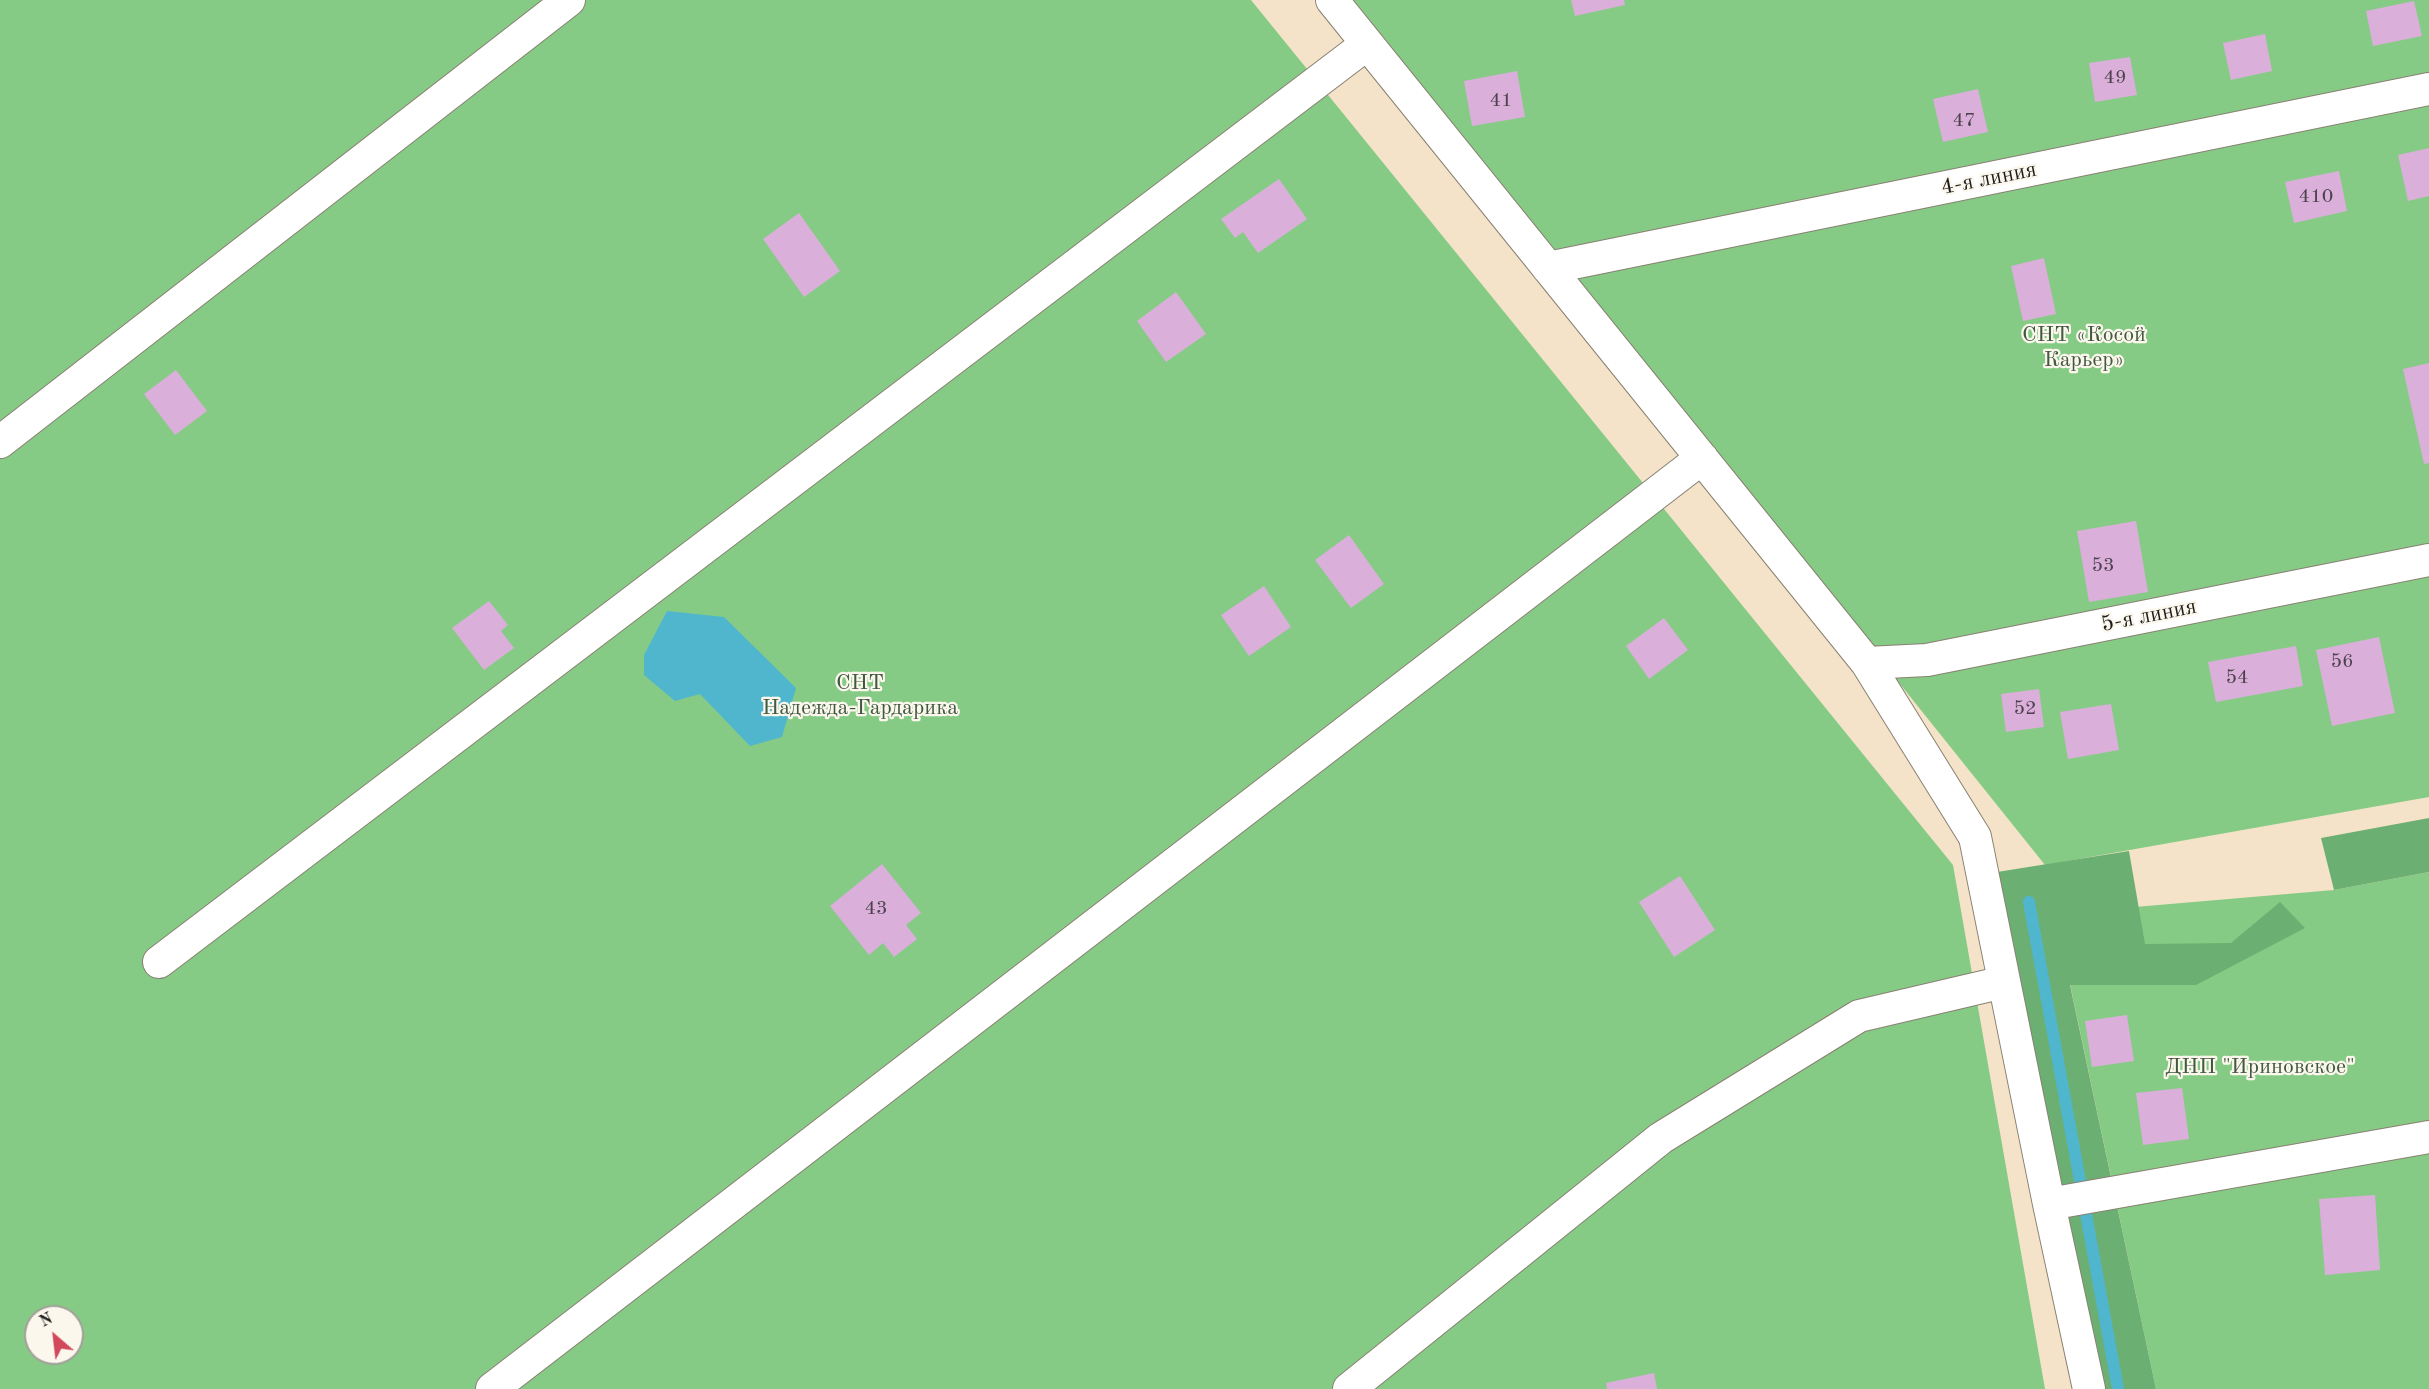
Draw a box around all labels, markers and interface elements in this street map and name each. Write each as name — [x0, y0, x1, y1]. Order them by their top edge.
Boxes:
house number: 49 — [2103, 66, 2127, 90]
house number: 41 — [1489, 89, 1513, 113]
house number: 47 — [1952, 109, 1976, 133]
street label: 4-я линия — [1939, 157, 2039, 201]
house number: 410 — [2299, 185, 2333, 209]
park label: СНТ «Косой Карьер» — [2022, 322, 2146, 374]
house number: 53 — [2091, 554, 2115, 578]
street label: 5-я линия — [2099, 594, 2199, 638]
house number: 56 — [2330, 650, 2354, 674]
house number: 54 — [2225, 666, 2249, 690]
park label: СНТ Надежда-Гардарика — [762, 670, 958, 722]
house number: 52 — [2013, 697, 2037, 721]
house number: 43 — [864, 897, 888, 921]
park label: ДНП "Ириновское" — [2165, 1054, 2355, 1080]
north arrow — [24, 1305, 84, 1365]
text: N — [37, 1311, 56, 1331]

